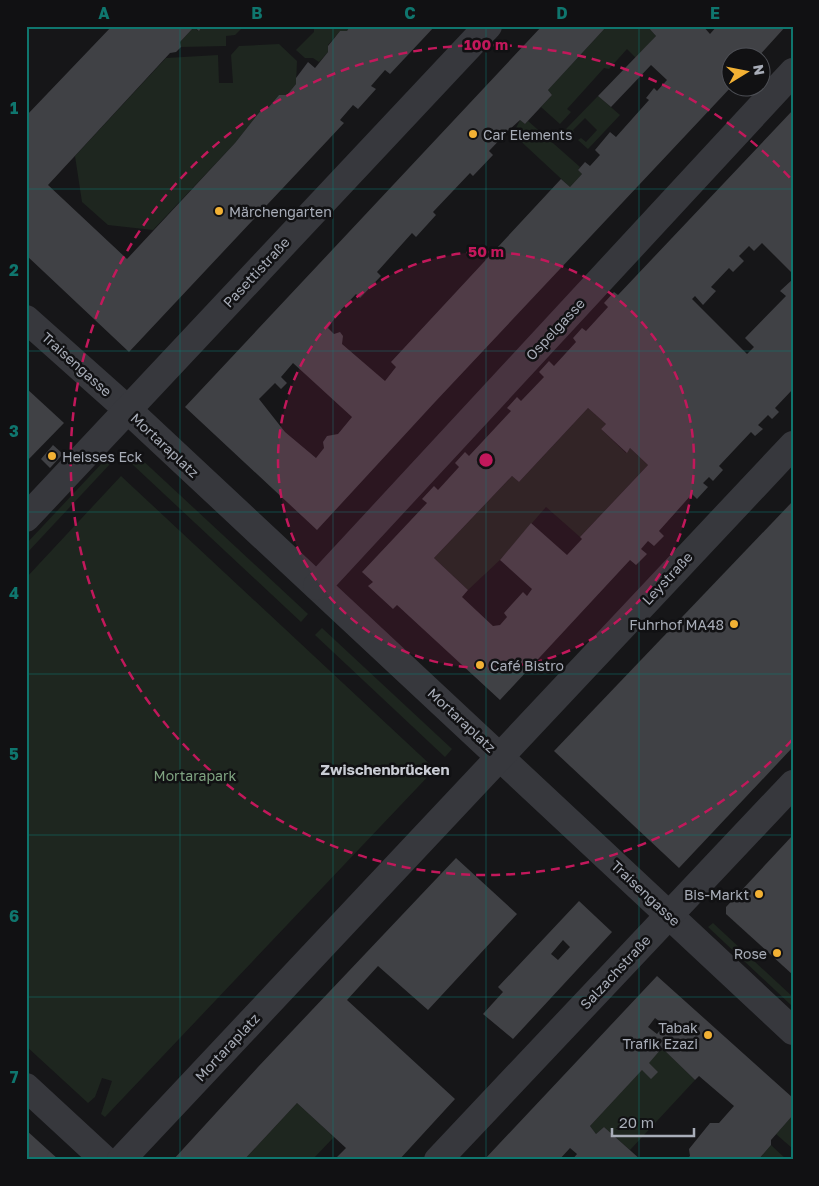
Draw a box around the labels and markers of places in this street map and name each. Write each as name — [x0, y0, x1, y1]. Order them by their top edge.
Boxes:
place label: Car Elements — [483, 126, 572, 143]
marker: Car Elements — [467, 128, 479, 140]
place label: Märchengarten — [229, 203, 332, 220]
marker: Märchengarten — [213, 205, 225, 217]
place label: Heisses Eck — [62, 448, 142, 465]
marker: Heisses Eck — [46, 450, 58, 462]
centre of rings — [477, 451, 495, 469]
place label: Fuhrhof MA48 — [629, 616, 724, 633]
marker: Fuhrhof MA48 — [728, 618, 740, 630]
place label: Café Bistro — [490, 657, 564, 674]
marker: Café Bistro — [474, 659, 486, 671]
place label: Bis-Markt — [684, 886, 749, 903]
marker: Bis-Markt — [753, 888, 765, 900]
place label: Rose — [734, 945, 767, 962]
marker: Rose — [771, 947, 783, 959]
place label: Tabak Trafik Ezazi — [623, 1019, 698, 1052]
marker: Tabak Trafik Ezazi — [702, 1029, 714, 1041]

